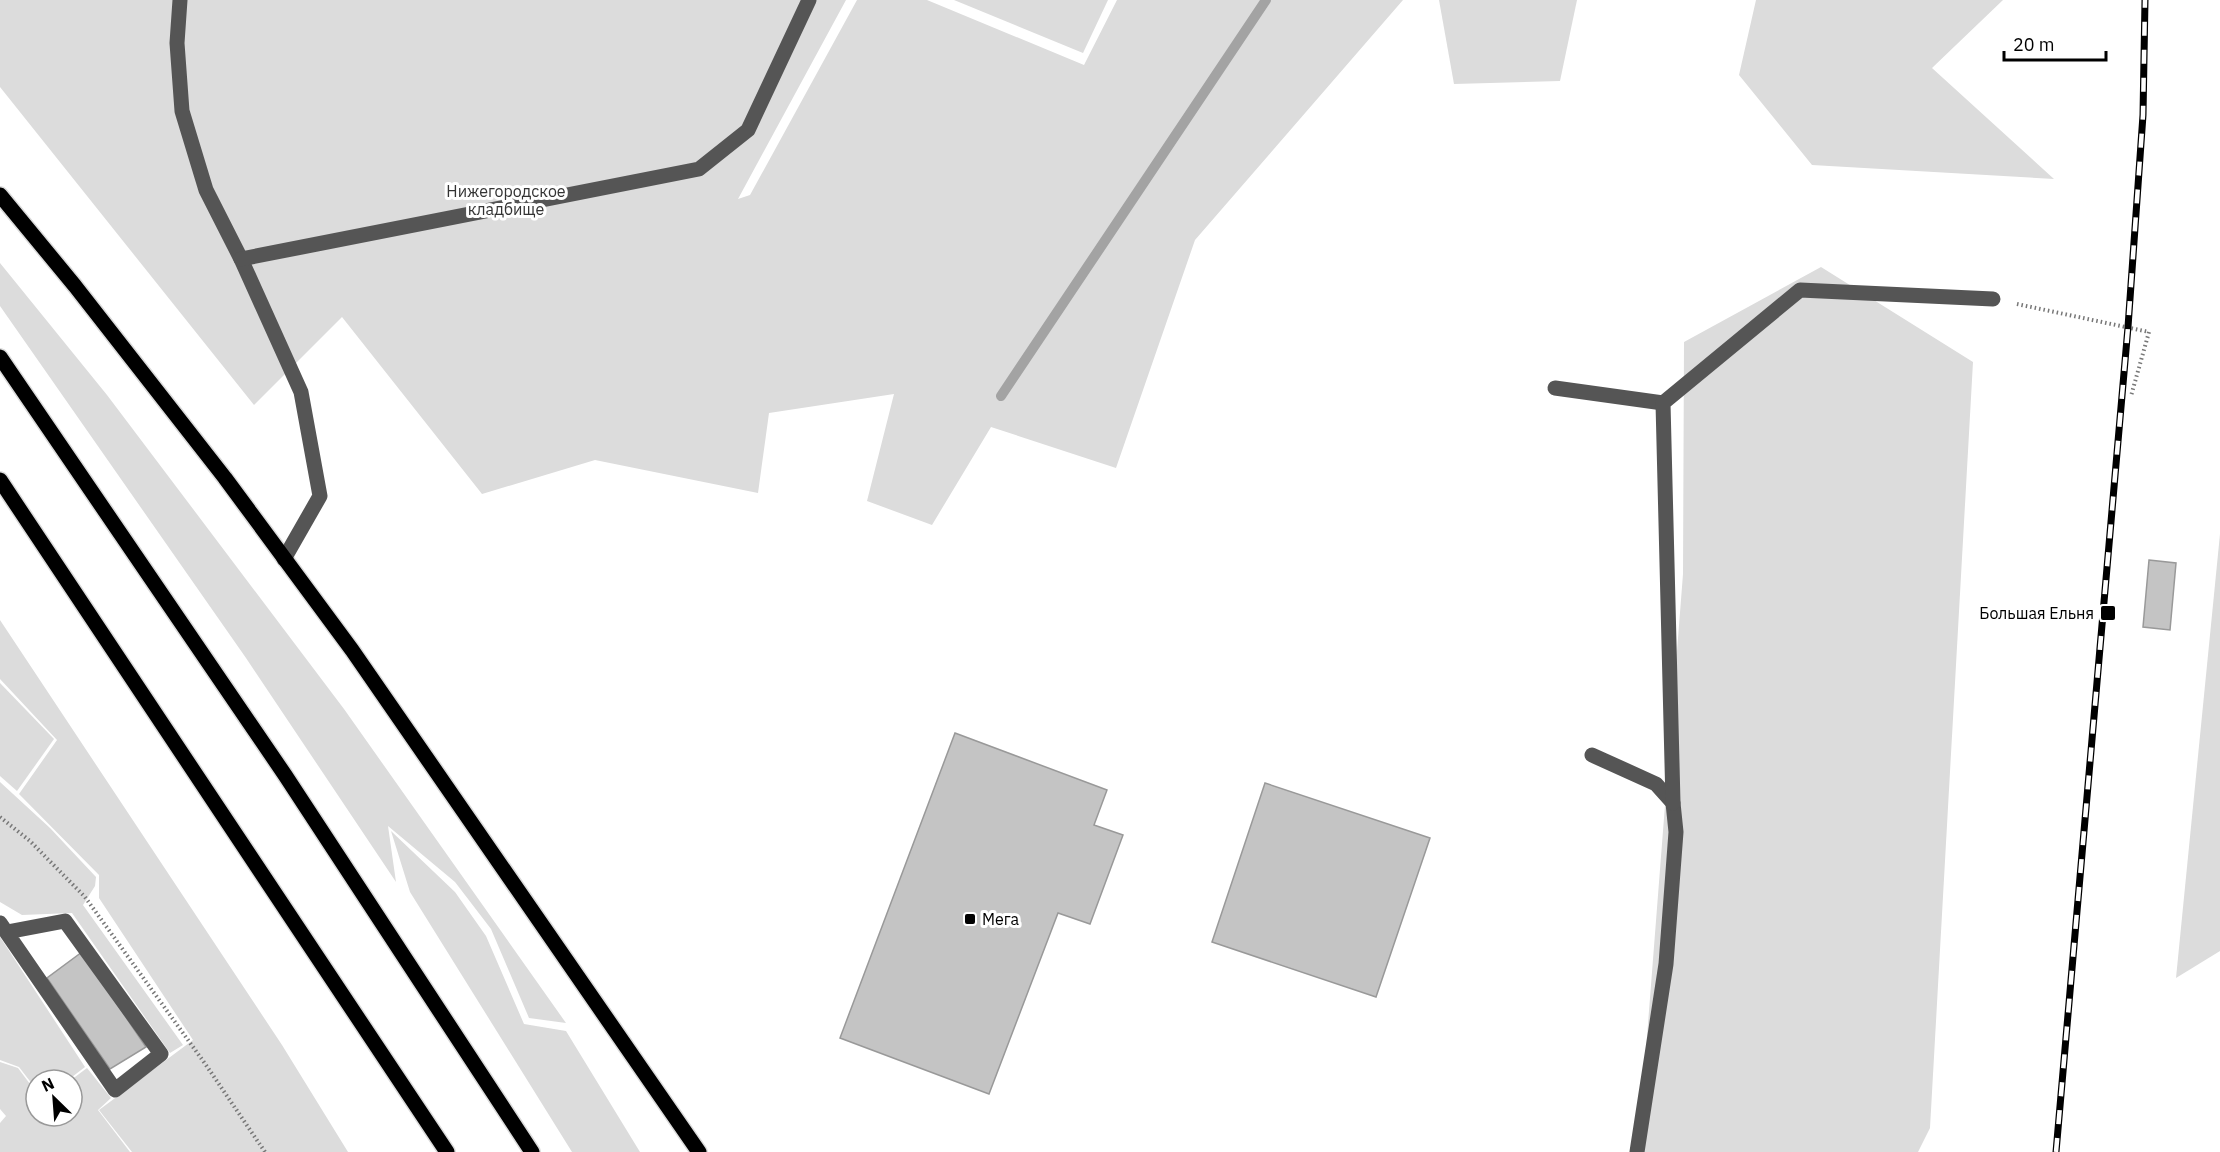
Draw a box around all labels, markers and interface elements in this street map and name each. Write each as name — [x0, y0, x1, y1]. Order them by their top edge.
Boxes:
scale bar — [2004, 24, 2106, 62]
text: 20 m — [2013, 33, 2055, 56]
park label: Нижегородское кладбище — [446, 181, 566, 219]
place label: Большая Ельня — [1979, 603, 2094, 623]
marker: Большая Ельня — [2099, 604, 2117, 622]
place label: Мега — [982, 909, 1019, 929]
marker: Мега — [963, 912, 977, 926]
north arrow — [24, 1068, 84, 1128]
text: N — [38, 1073, 57, 1096]

